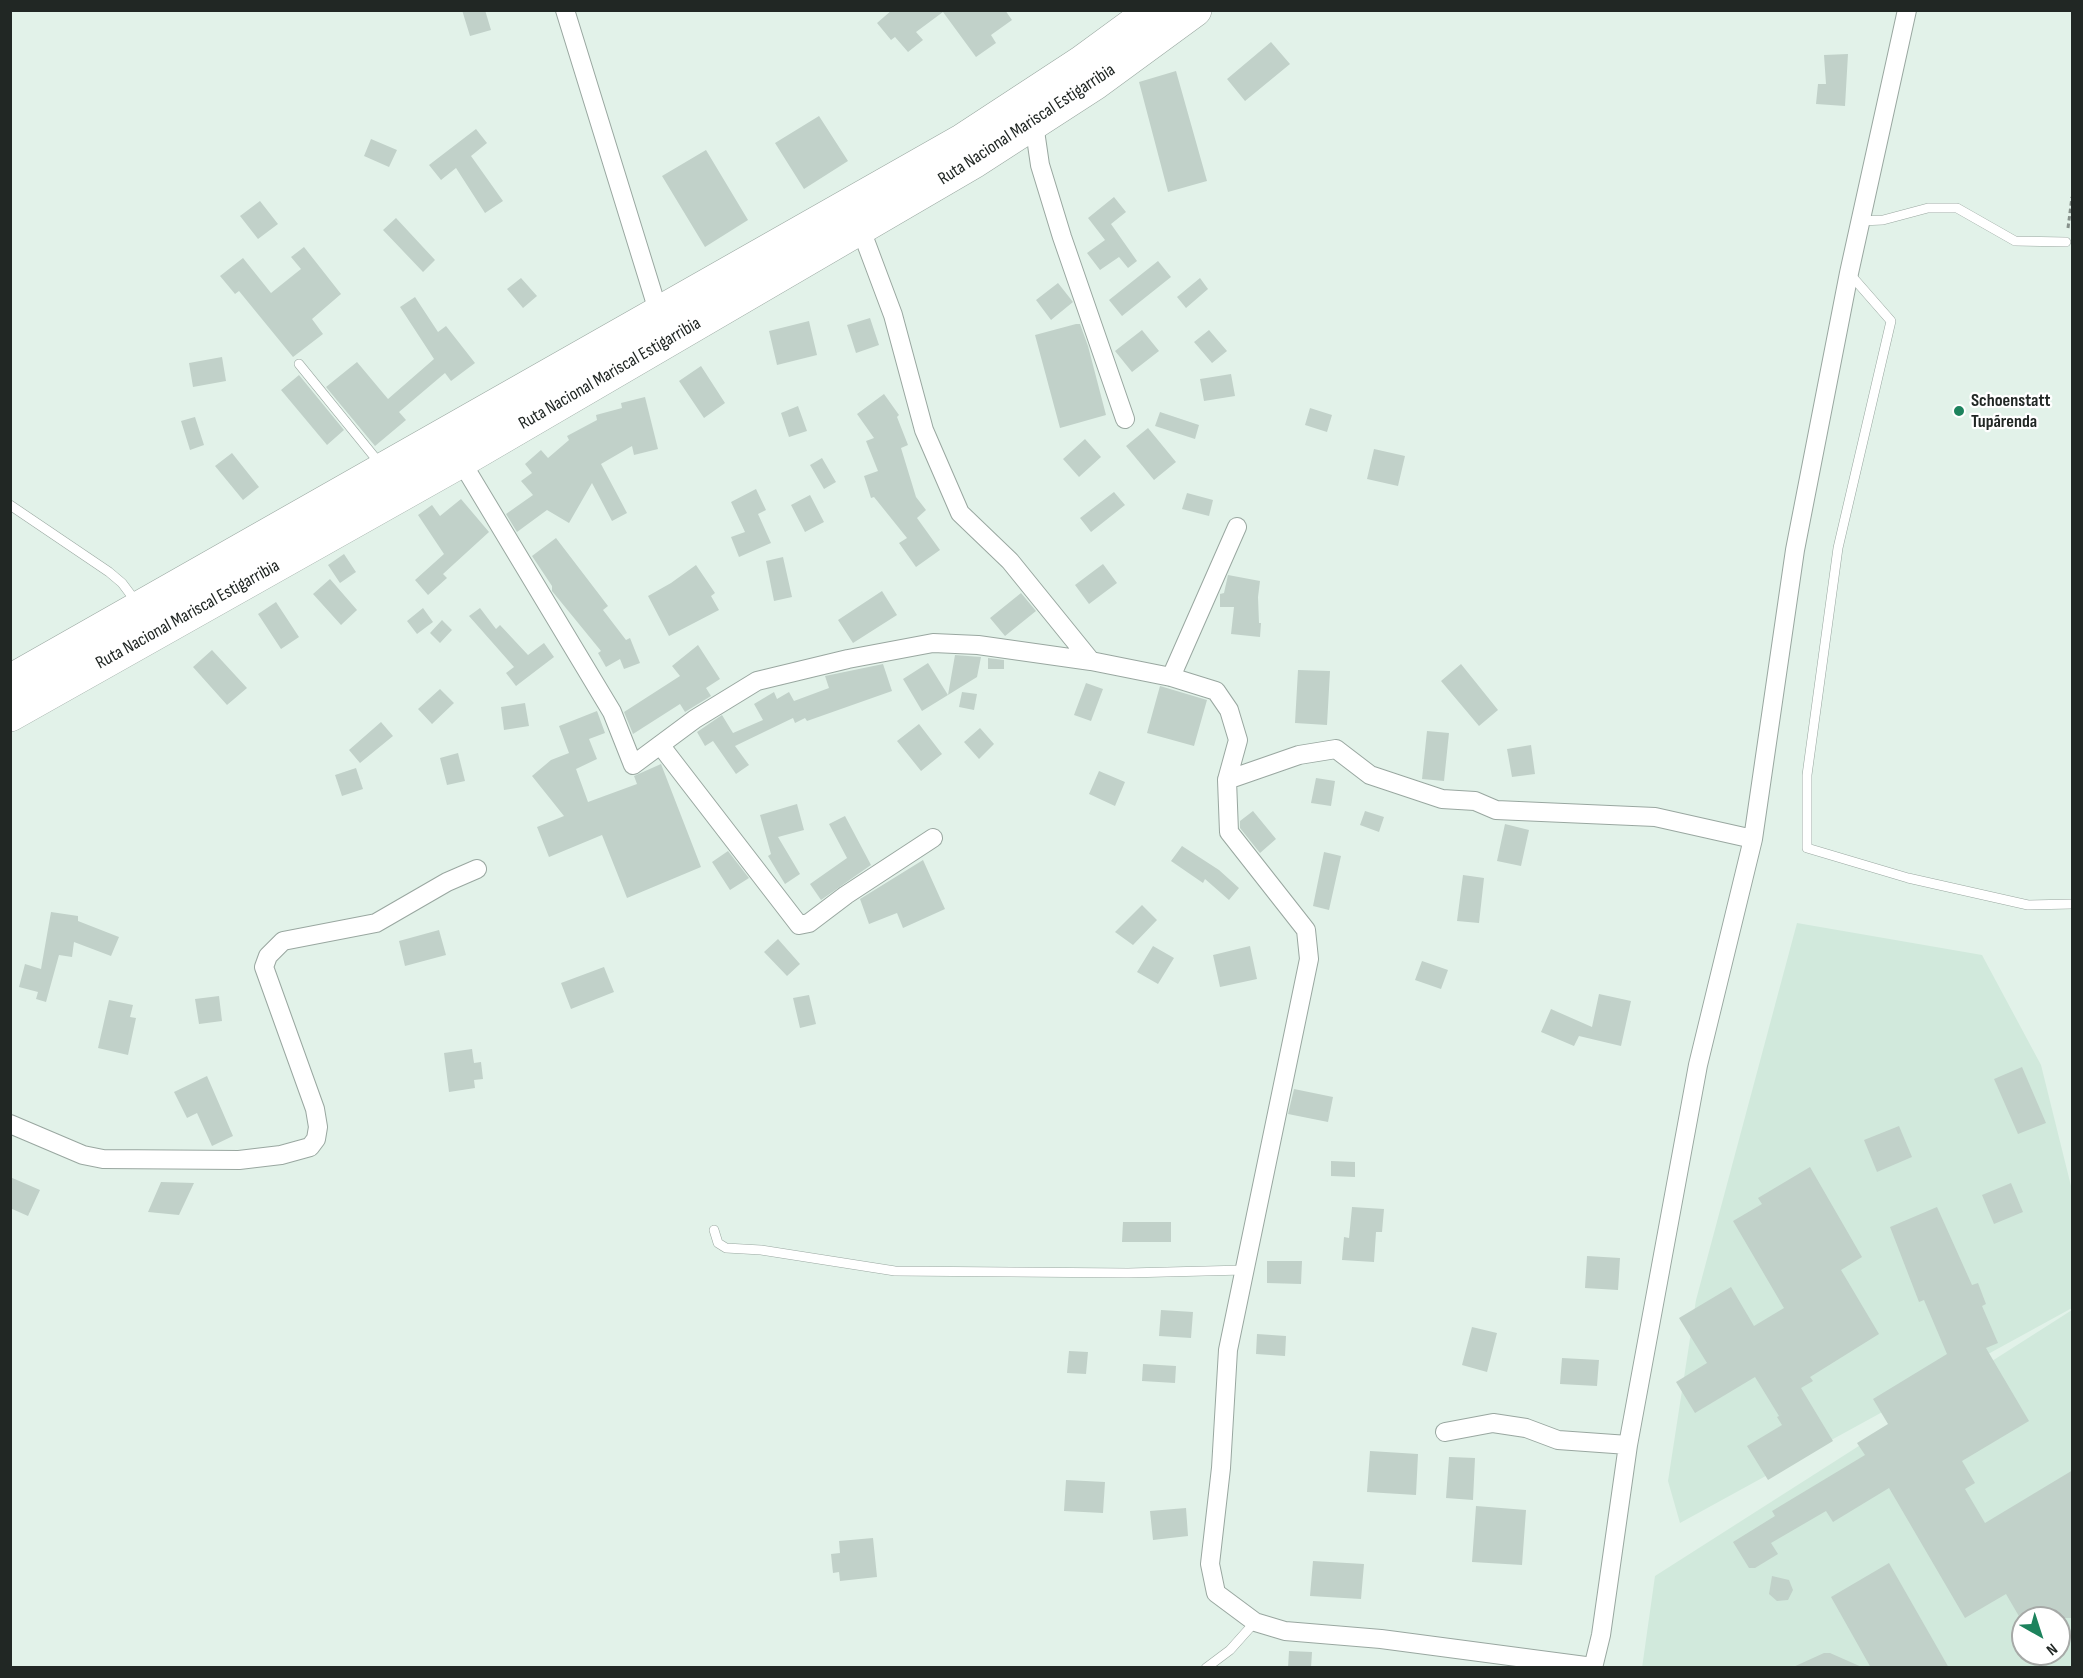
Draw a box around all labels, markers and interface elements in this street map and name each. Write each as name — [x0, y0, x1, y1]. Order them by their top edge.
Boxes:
street label: Ruta Nacional Mariscal Estigarribia — [934, 60, 1120, 190]
street label: Ruta Nacional Mariscal Estigarribia — [515, 313, 705, 435]
place label: Schoenstatt Tupãrenda — [1971, 390, 2050, 432]
marker: Schoenstatt Tupãrenda — [1952, 404, 1966, 418]
street label: Ruta Nacional Mariscal Estigarribia — [92, 555, 284, 675]
north arrow — [2011, 1606, 2071, 1666]
text: N — [2042, 1639, 2061, 1659]

